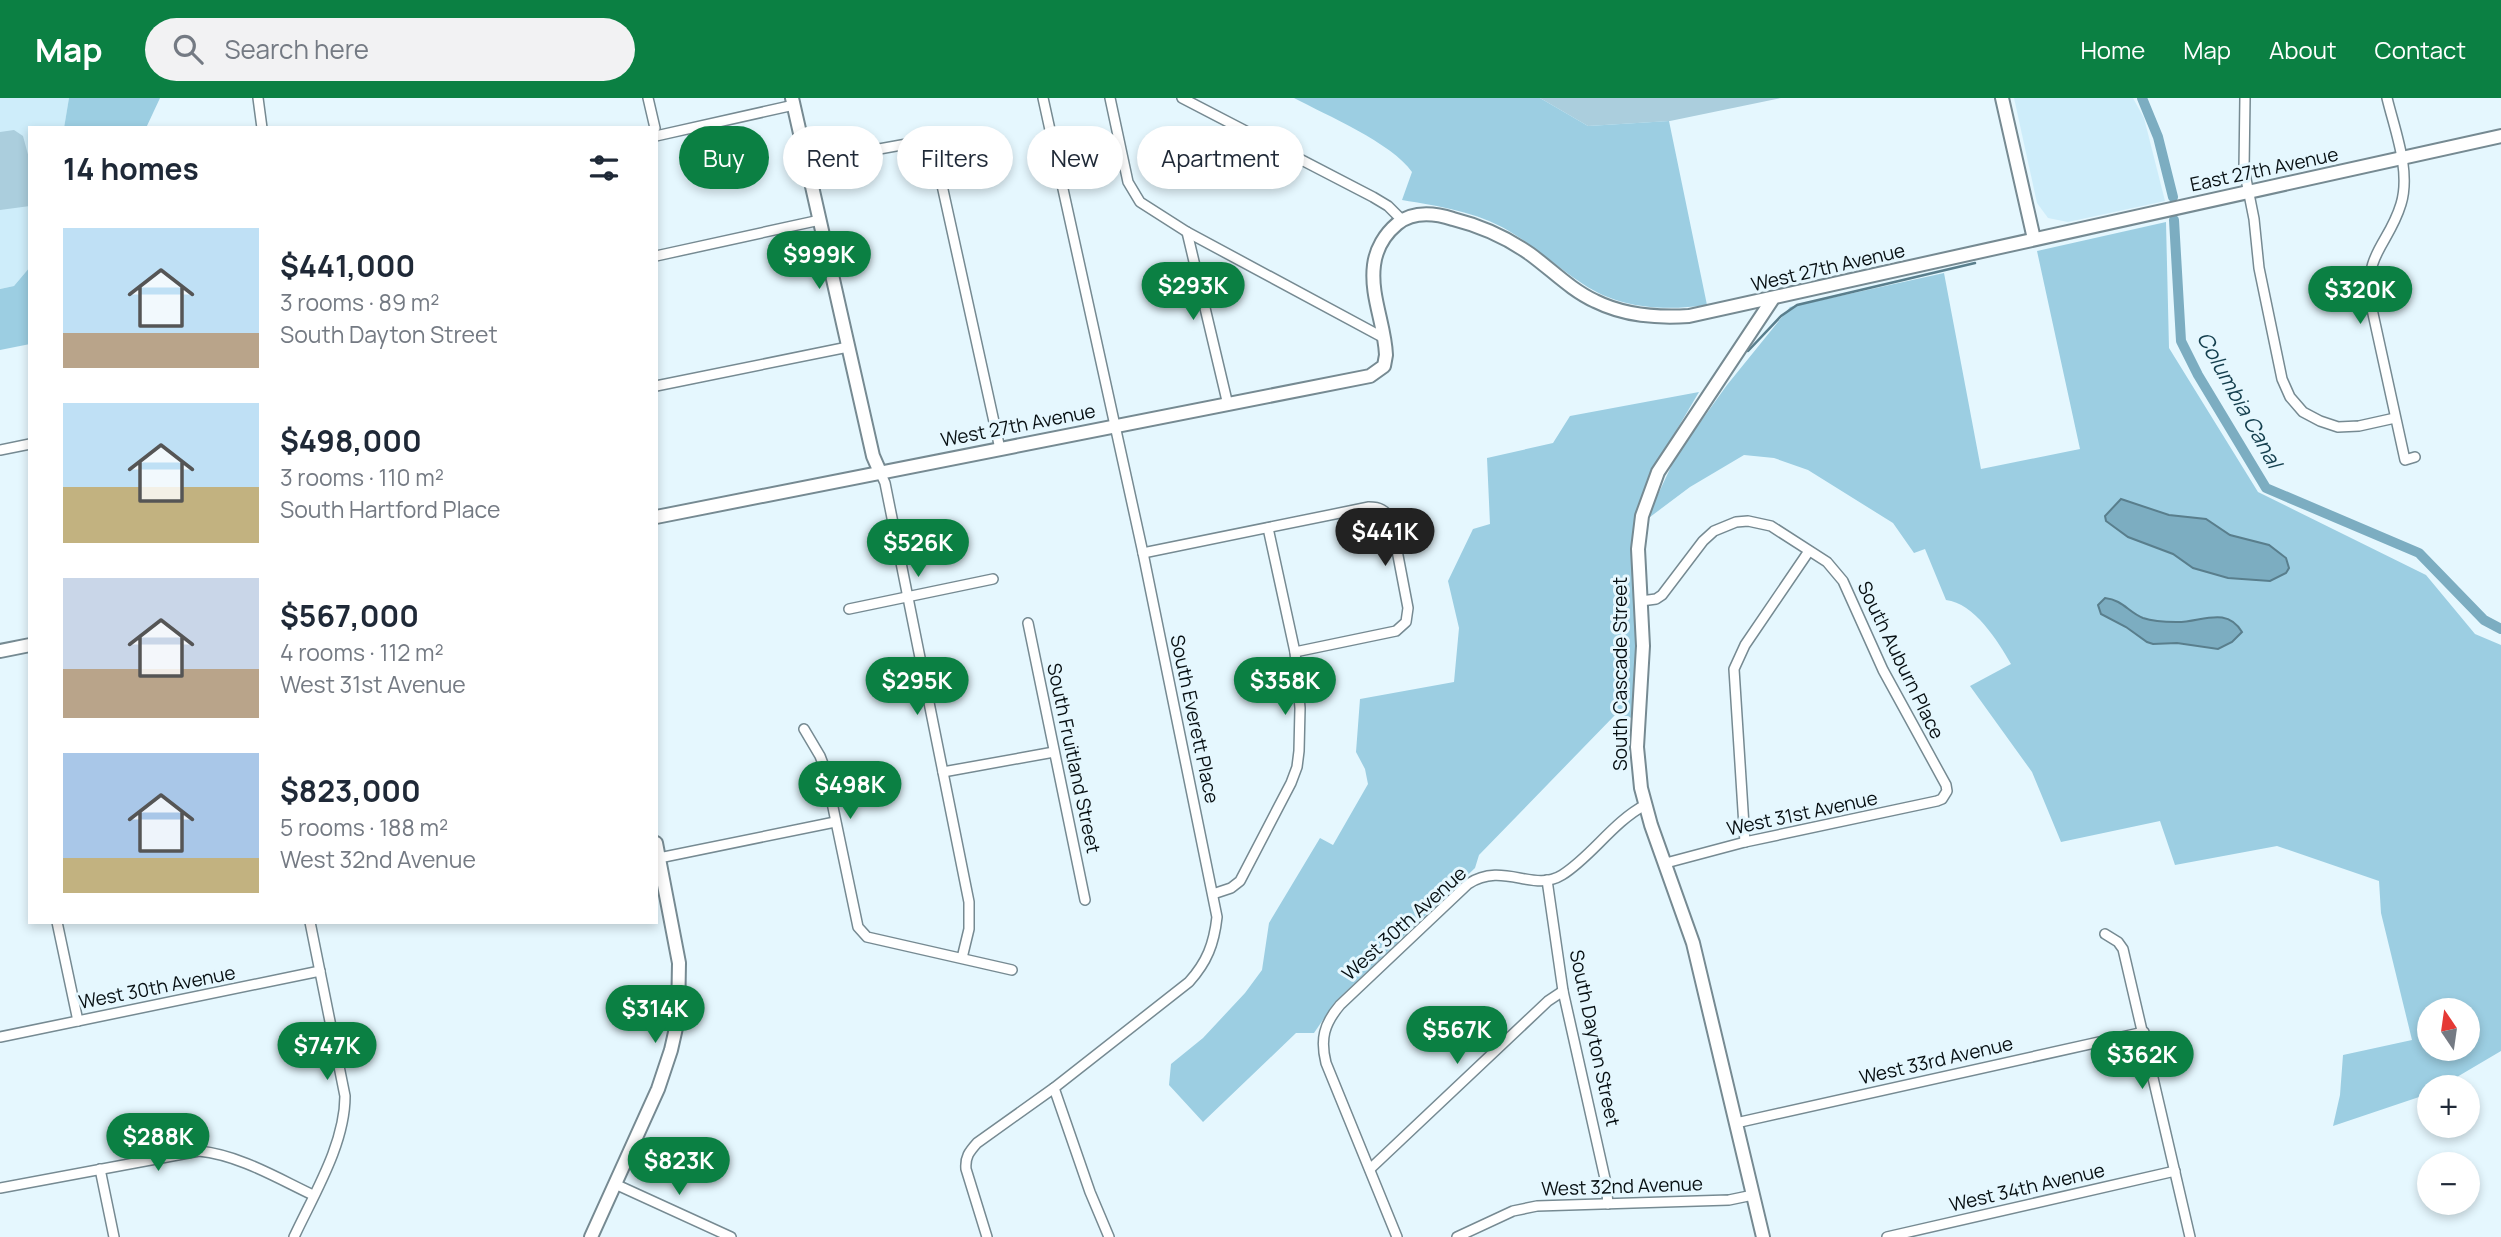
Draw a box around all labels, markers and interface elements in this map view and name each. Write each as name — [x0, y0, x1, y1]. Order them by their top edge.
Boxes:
search box — [145, 18, 635, 81]
text: Map — [35, 27, 103, 72]
icon: search — [169, 30, 207, 68]
text: Search here — [225, 31, 369, 67]
text: Home — [2080, 33, 2145, 66]
text: Map — [2183, 33, 2231, 66]
text: About — [2269, 33, 2337, 66]
text: Contact — [2375, 33, 2466, 66]
chip: Buy — [679, 126, 769, 189]
chip: Rent — [783, 126, 883, 189]
chip: Filters — [897, 126, 1013, 189]
chip: New — [1027, 126, 1123, 189]
chip: Apartment — [1137, 126, 1304, 189]
street label: East 27th Avenue — [2188, 141, 2340, 197]
text: 14 homes — [63, 148, 199, 189]
icon: filters — [585, 149, 623, 187]
pin: $999K — [770, 232, 868, 291]
street label: West 27th Avenue — [1748, 237, 1908, 297]
text: $999K — [783, 238, 855, 270]
text: $441,000 — [280, 245, 415, 286]
icon: home — [119, 256, 203, 340]
pin: $293K — [1144, 262, 1242, 322]
pin: $320K — [2311, 266, 2409, 326]
text: $293K — [1158, 269, 1228, 301]
text: $320K — [2324, 273, 2396, 305]
text: 3 rooms · 89 m² — [280, 286, 440, 318]
text: South Dayton Street — [280, 318, 498, 350]
water label: Columbia Canal — [2191, 326, 2290, 475]
street label: West 27th Avenue — [938, 397, 1098, 453]
text: $498,000 — [280, 420, 422, 461]
icon: home — [119, 431, 203, 515]
text: 3 rooms · 110 m² — [280, 461, 444, 493]
text: South Hartford Place — [280, 493, 500, 525]
pin: $441K — [1336, 508, 1434, 568]
text: $441K — [1351, 515, 1419, 547]
pin: $526K — [869, 519, 967, 579]
text: $526K — [883, 526, 953, 558]
street label: South Cascade Street — [1607, 577, 1633, 771]
street label: South Auburn Place — [1851, 577, 1951, 743]
text: $567,000 — [280, 595, 419, 636]
icon: home — [119, 606, 203, 690]
street label: South Everett Place — [1164, 632, 1226, 806]
text: 4 rooms · 112 m² — [280, 636, 444, 668]
pin: $295K — [868, 658, 966, 717]
pin: $358K — [1236, 658, 1334, 717]
street label: South Fruitland Street — [1041, 661, 1107, 855]
text: $295K — [882, 664, 952, 696]
text: $358K — [1250, 664, 1320, 696]
text: West 31st Avenue — [280, 668, 466, 700]
pin: $498K — [801, 762, 899, 821]
text: $498K — [814, 768, 886, 800]
text: $823,000 — [280, 770, 421, 811]
icon: home — [119, 781, 203, 865]
street label: West 31st Avenue — [1724, 784, 1880, 842]
text: 5 rooms · 188 m² — [280, 811, 448, 843]
text: West 32nd Avenue — [280, 843, 476, 875]
street label: West 30th Avenue — [1336, 860, 1472, 986]
street label: South Dayton Street — [1564, 947, 1626, 1129]
street label: West 30th Avenue — [76, 959, 238, 1015]
pin: $314K — [606, 986, 704, 1045]
text: $314K — [622, 992, 688, 1024]
north arrow — [2417, 998, 2480, 1060]
map controls — [2417, 998, 2480, 1215]
pin: $567K — [1408, 1006, 1506, 1066]
text: $567K — [1422, 1013, 1492, 1045]
pin: $747K — [278, 1023, 376, 1082]
text: $747K — [294, 1029, 360, 1061]
street label: West 33rd Avenue — [1857, 1030, 2015, 1090]
pin: $362K — [2093, 1032, 2191, 1091]
text: $362K — [2107, 1038, 2177, 1070]
button: + — [2417, 1075, 2480, 1138]
pin: $288K — [109, 1114, 207, 1173]
text: $288K — [122, 1120, 194, 1152]
pin: $823K — [630, 1138, 728, 1197]
text: $823K — [644, 1144, 714, 1176]
button: − — [2417, 1152, 2480, 1215]
street label: West 34th Avenue — [1947, 1156, 2107, 1218]
street label: West 32nd Avenue — [1541, 1170, 1703, 1202]

